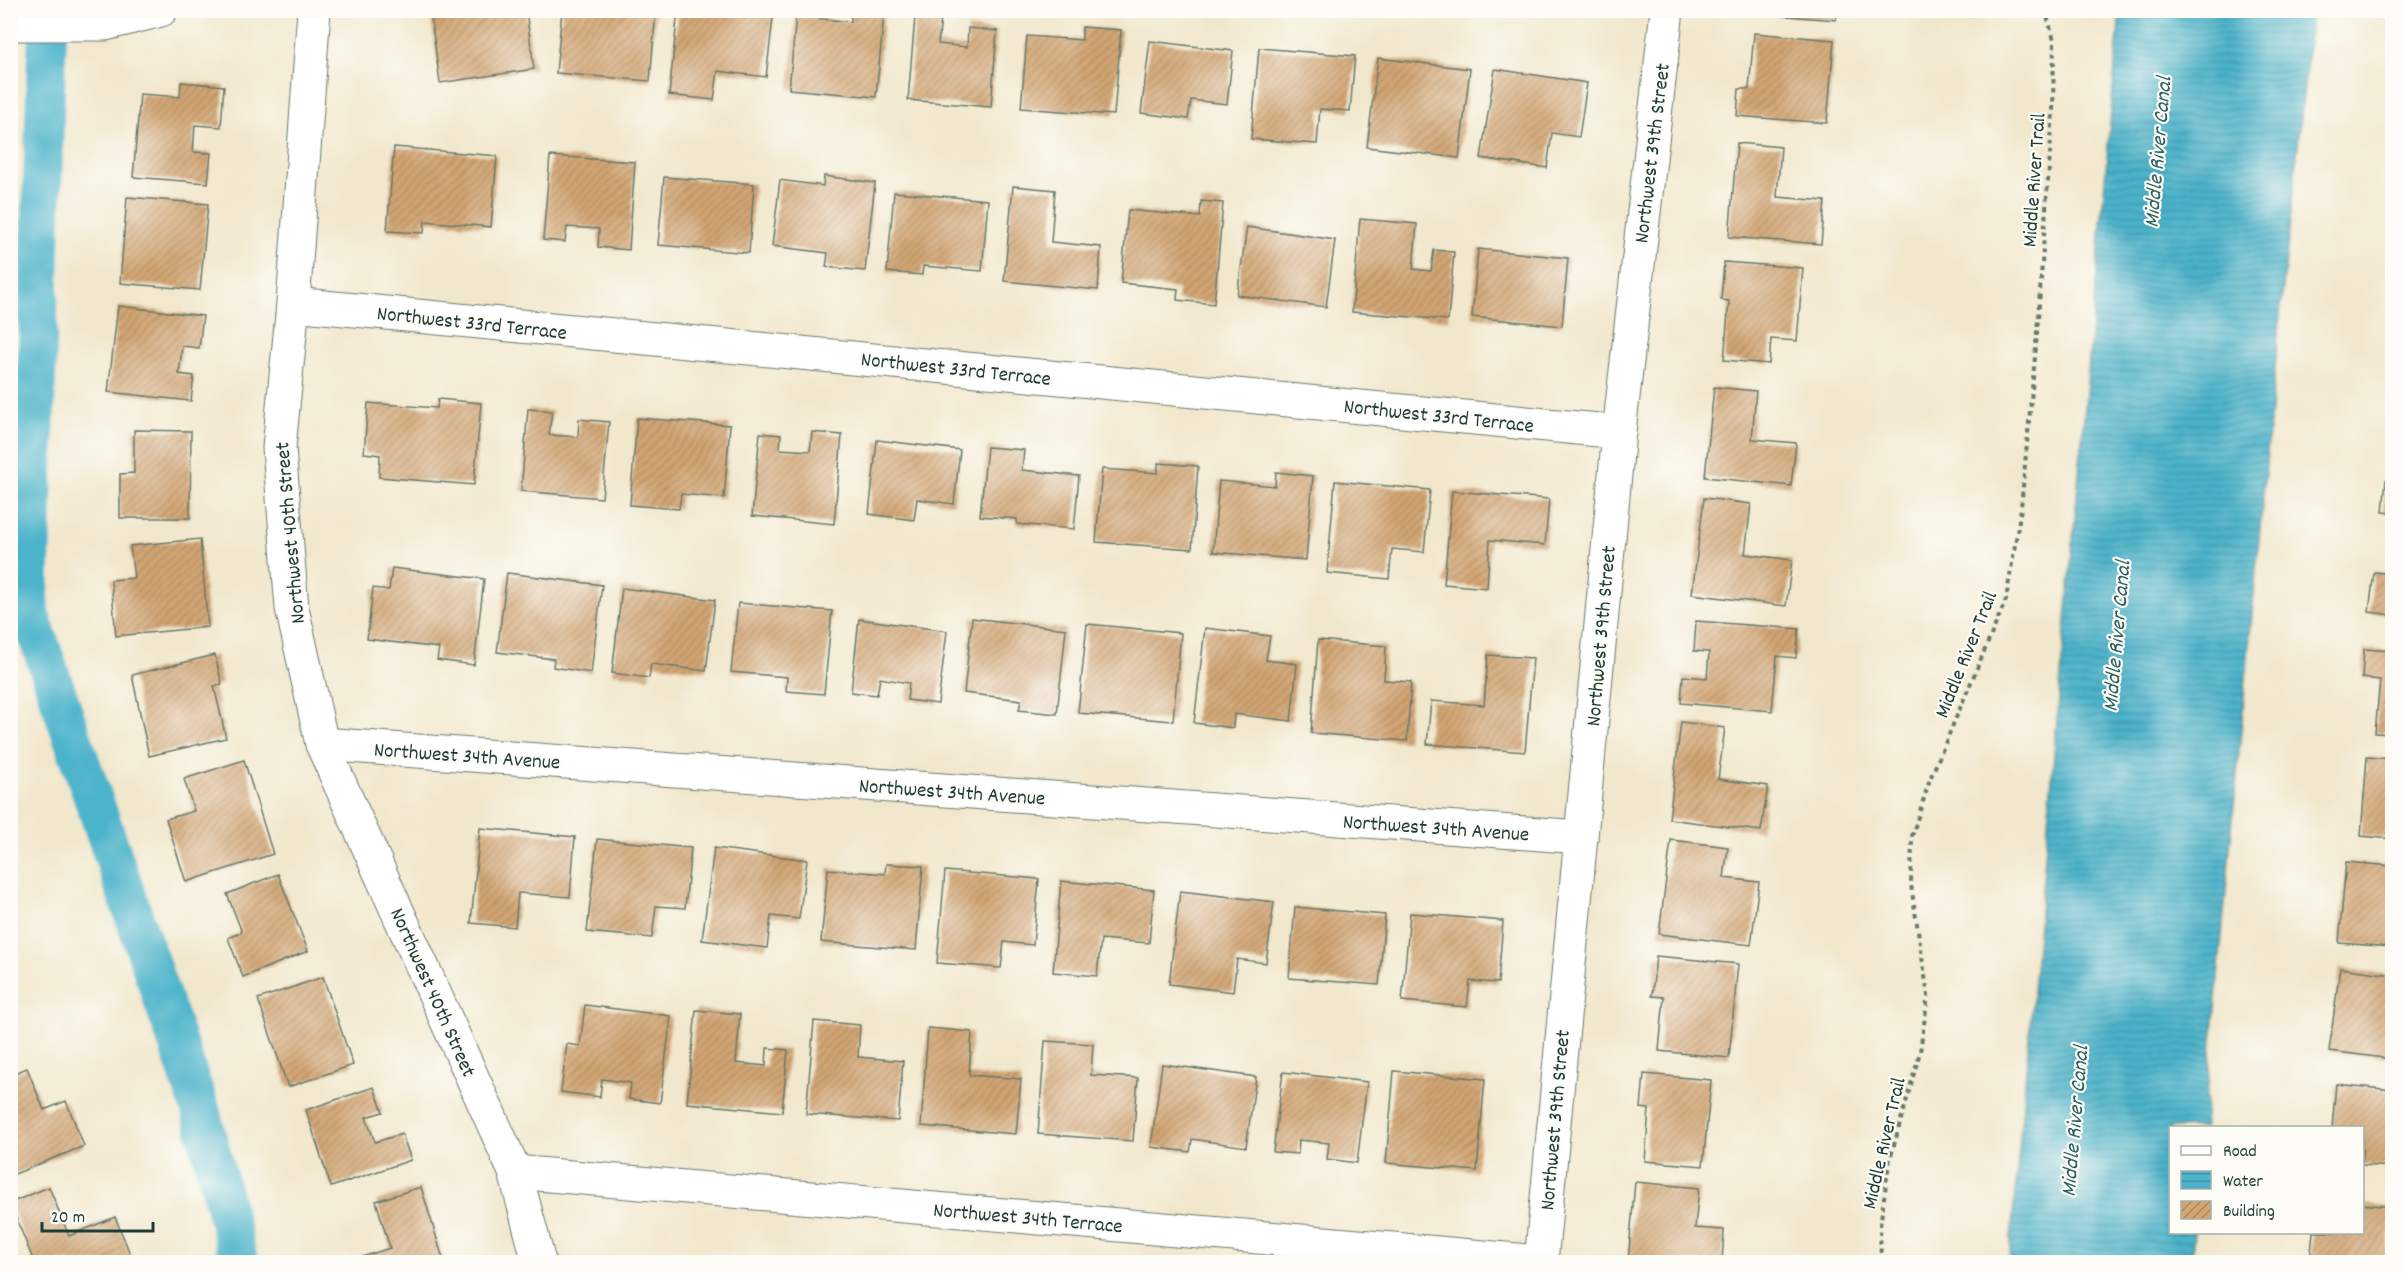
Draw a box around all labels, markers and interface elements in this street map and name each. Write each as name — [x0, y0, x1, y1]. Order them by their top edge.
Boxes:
street label: Northwest 39th Street — [1628, 61, 1680, 245]
water label: Middle River Canal — [2137, 74, 2182, 229]
street label: Middle River Trail — [2016, 112, 2056, 248]
street label: Northwest 33rd Terrace — [375, 300, 568, 350]
street label: Northwest 33rd Terrace — [859, 346, 1052, 396]
street label: Northwest 33rd Terrace — [1342, 393, 1535, 443]
street label: Northwest 40th Street — [269, 440, 315, 625]
street label: Northwest 39th Street — [1580, 544, 1626, 728]
water label: Middle River Canal — [2096, 558, 2141, 713]
street label: Middle River Trail — [1929, 587, 2007, 723]
street label: Northwest 34th Avenue — [373, 737, 561, 779]
street label: Northwest 34th Avenue — [858, 773, 1046, 815]
street label: Northwest 34th Avenue — [1342, 809, 1530, 851]
street label: Northwest 40th Street — [380, 904, 482, 1083]
street label: Northwest 39th Street — [1534, 1028, 1580, 1212]
water label: Middle River Canal — [2054, 1043, 2099, 1198]
street label: Middle River Trail — [1856, 1075, 1916, 1213]
legend — [2169, 1126, 2364, 1234]
text: Road — [2223, 1140, 2257, 1165]
text: Water — [2223, 1170, 2263, 1195]
scale bar — [42, 1195, 153, 1233]
street label: Northwest 34th Terrace — [932, 1197, 1124, 1243]
text: Building — [2223, 1200, 2275, 1225]
text: 20 m — [51, 1206, 85, 1231]

